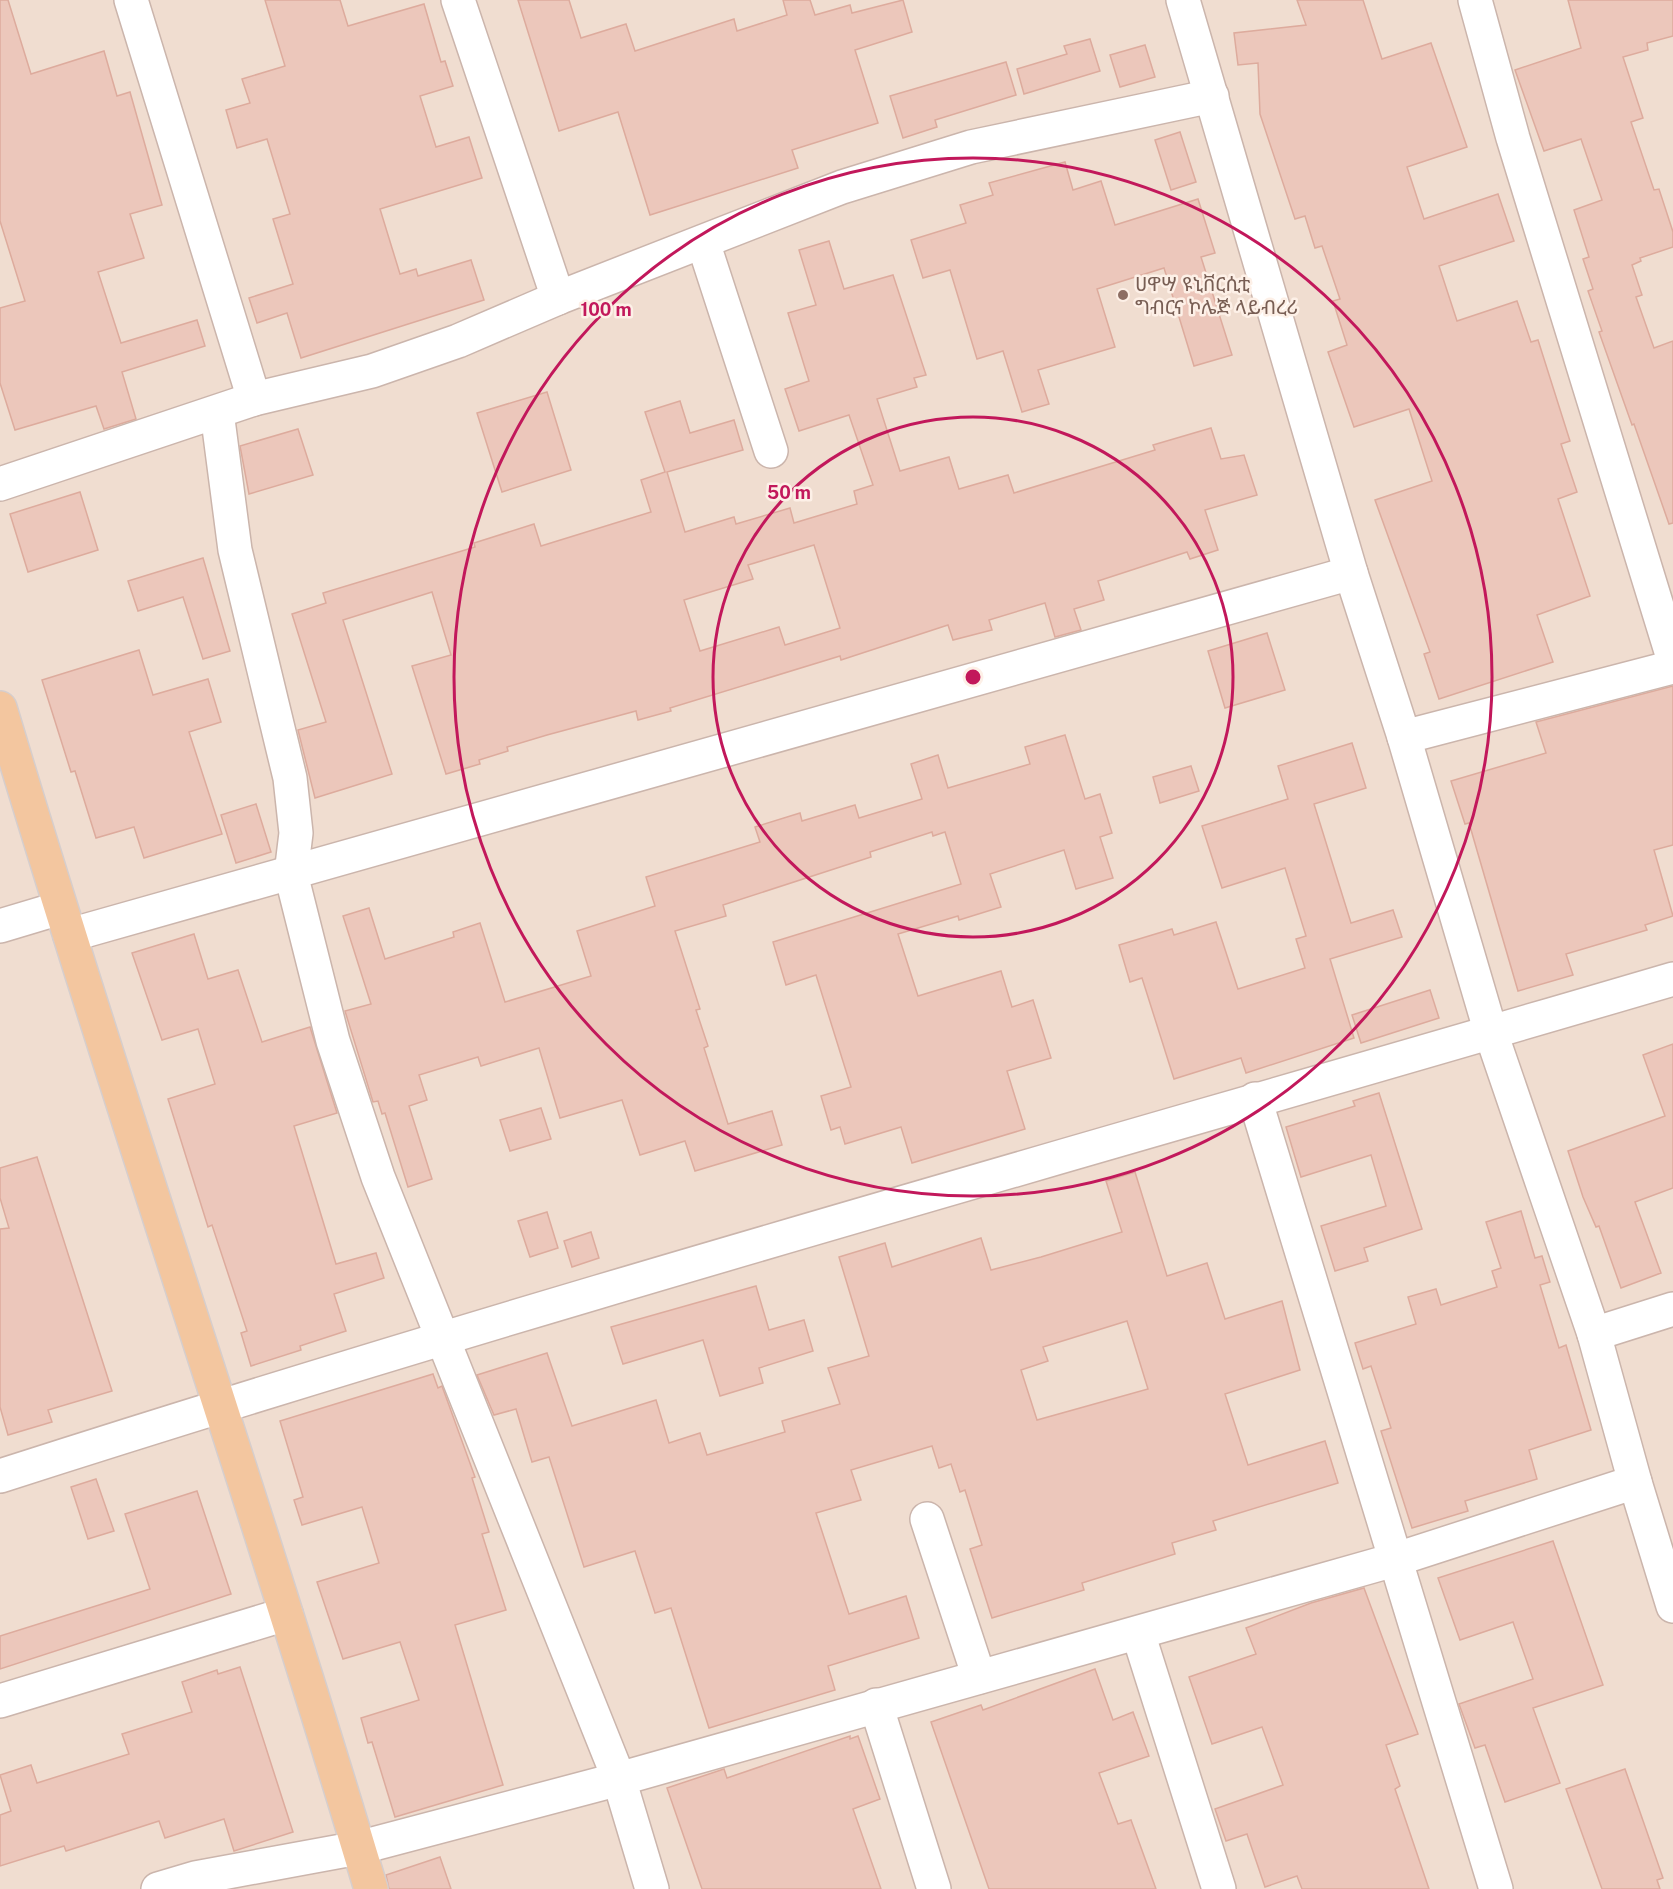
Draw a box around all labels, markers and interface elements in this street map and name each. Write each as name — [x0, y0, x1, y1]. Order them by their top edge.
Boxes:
place label: ሀዋሣ ዩኒቨርሲቲ ግብርና ኮሌጅ ላይብረሪ — [1135, 272, 1298, 319]
marker: ሀዋሣ ዩኒቨርሲቲ ግብርና ኮሌጅ ላይብረሪ — [1116, 288, 1130, 302]
text: 100 m — [580, 299, 632, 320]
text: 50 m — [767, 482, 811, 503]
centre of rings — [963, 667, 983, 687]

